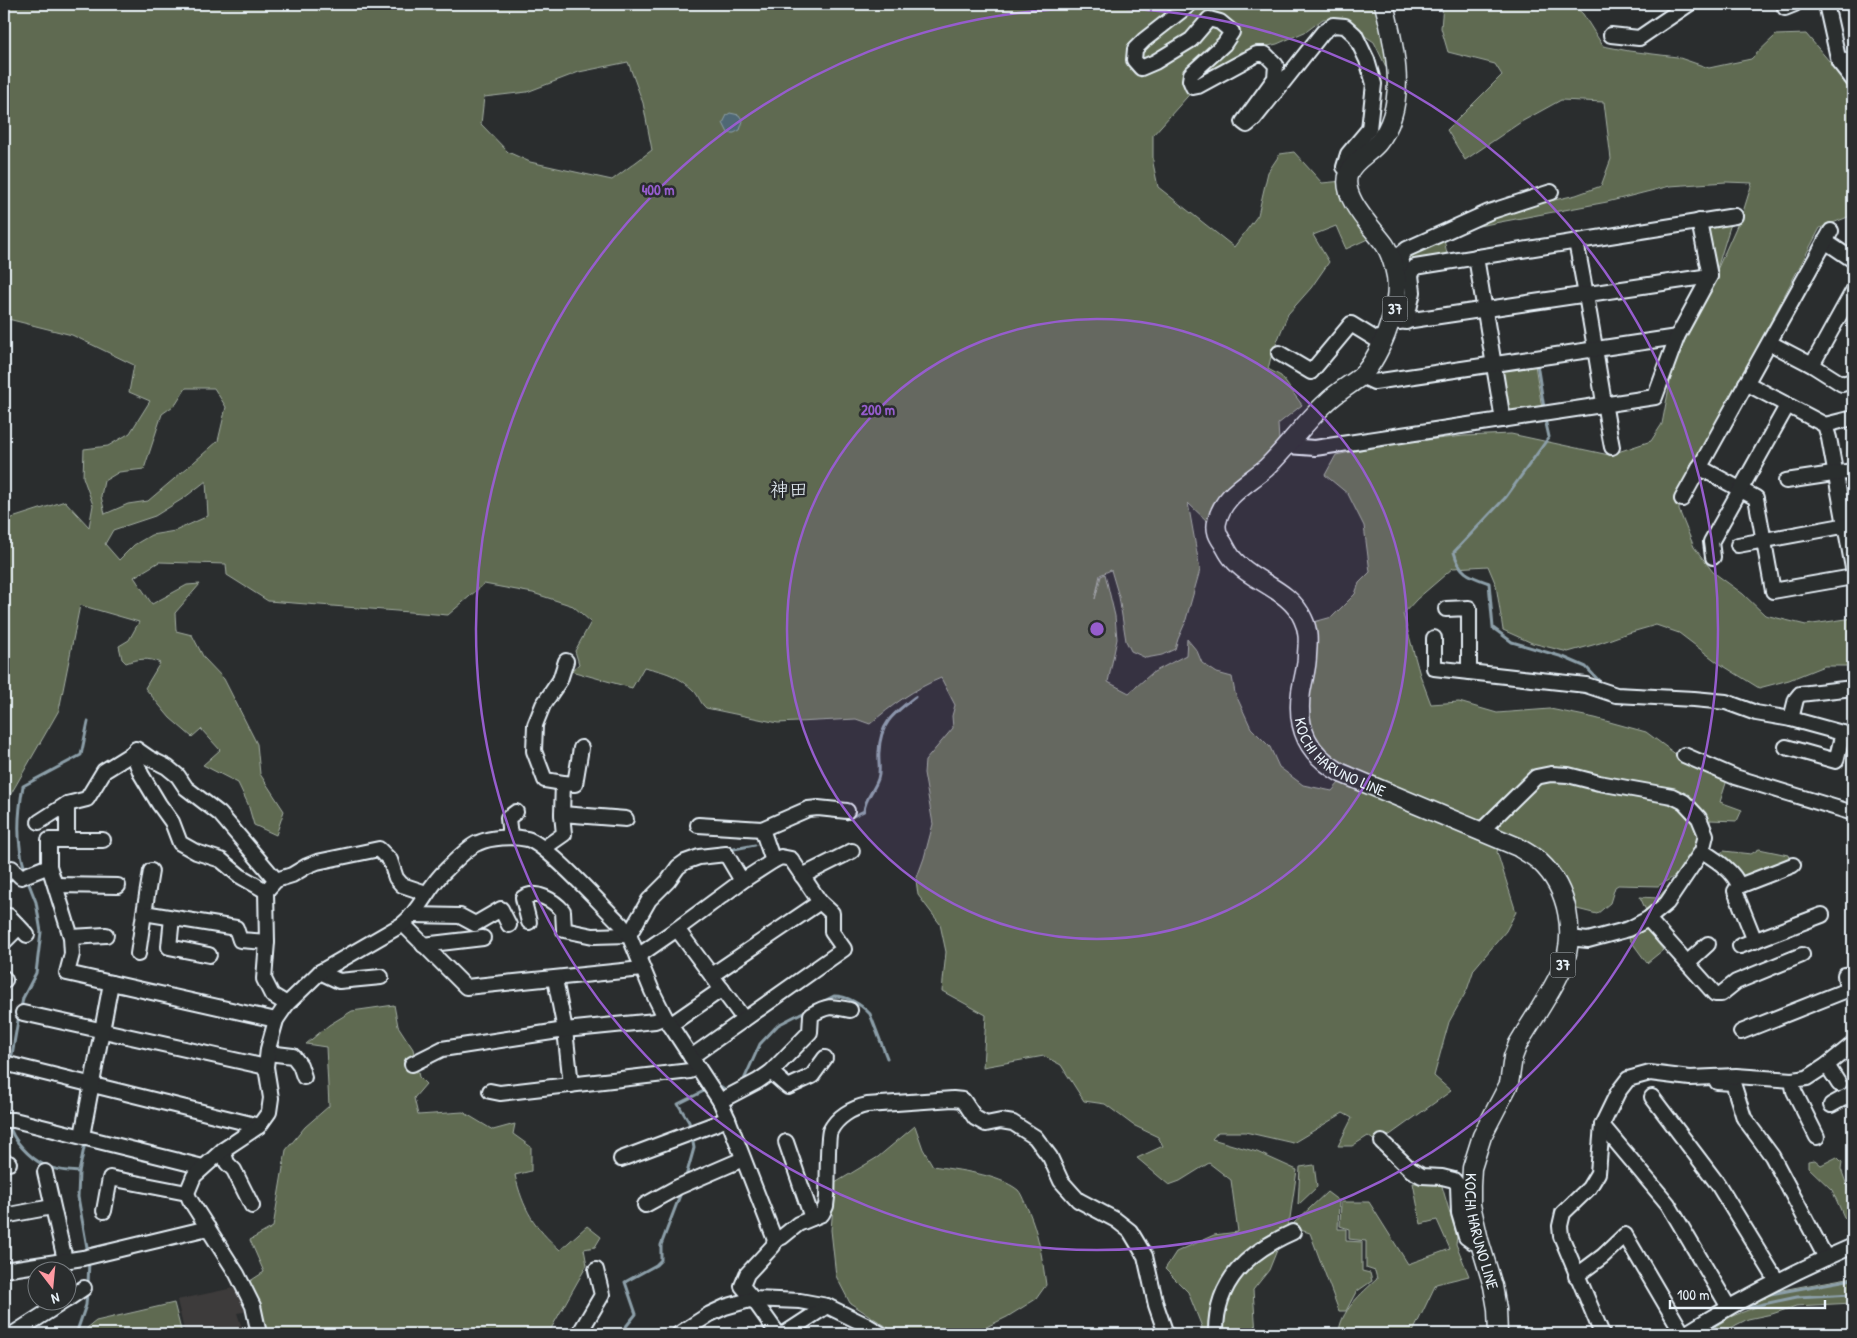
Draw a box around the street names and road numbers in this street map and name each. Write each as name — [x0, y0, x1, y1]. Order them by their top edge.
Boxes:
road number: 37 — [1382, 296, 1408, 322]
street label: KOCHI HARUNO LINE — [1290, 716, 1389, 801]
road number: 37 — [1550, 952, 1576, 978]
street label: KOCHI HARUNO LINE — [1460, 1173, 1504, 1292]

